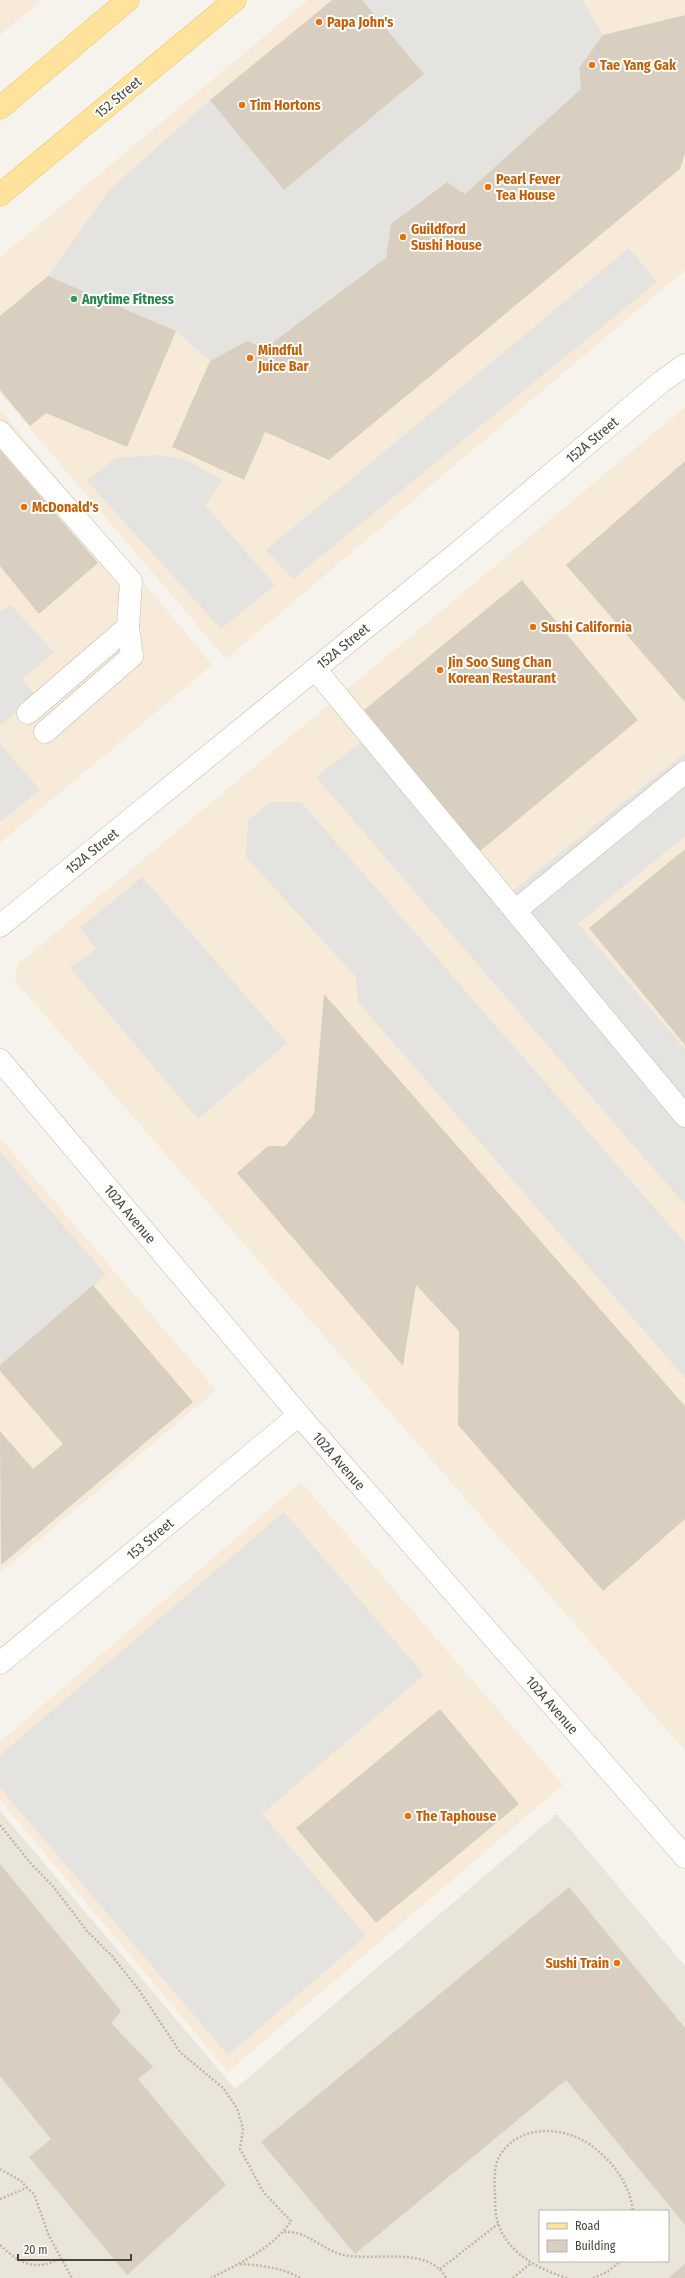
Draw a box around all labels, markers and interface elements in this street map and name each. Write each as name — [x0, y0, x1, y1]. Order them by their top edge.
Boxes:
place label: Papa John's — [327, 14, 393, 31]
marker: Papa John's — [314, 17, 324, 27]
place label: Tae Yang Gak — [600, 57, 677, 74]
marker: Tae Yang Gak — [587, 60, 597, 70]
street label: 152 Street — [92, 73, 145, 122]
place label: Tim Hortons — [250, 97, 321, 114]
marker: Tim Hortons — [237, 100, 247, 110]
place label: Pearl Fever Tea House — [496, 171, 561, 204]
marker: Pearl Fever Tea House — [483, 182, 493, 192]
place label: Guildford Sushi House — [411, 221, 482, 254]
marker: Guildford Sushi House — [398, 232, 408, 242]
place label: Anytime Fitness — [81, 291, 174, 308]
marker: Anytime Fitness — [69, 294, 79, 304]
place label: Mindful Juice Bar — [257, 342, 310, 375]
marker: Mindful Juice Bar — [245, 353, 255, 363]
street label: 152A Street — [563, 413, 622, 467]
place label: McDonald's — [32, 499, 99, 516]
marker: McDonald's — [19, 502, 29, 512]
place label: Sushi California — [541, 619, 632, 636]
street label: 152A Street — [313, 620, 373, 673]
marker: Sushi California — [528, 622, 538, 632]
place label: Jin Soo Sung Chan Korean Restaurant — [447, 654, 557, 687]
marker: Jin Soo Sung Chan Korean Restaurant — [435, 665, 445, 675]
street label: 152A Street — [62, 825, 122, 878]
street label: 102A Avenue — [100, 1181, 159, 1247]
street label: 102A Avenue — [309, 1429, 369, 1494]
street label: 153 Street — [123, 1515, 177, 1564]
street label: 102A Avenue — [522, 1673, 582, 1738]
place label: The Taphouse — [416, 1808, 496, 1825]
marker: The Taphouse — [403, 1811, 413, 1821]
place label: Sushi Train — [545, 1955, 609, 1972]
marker: Sushi Train — [612, 1958, 622, 1968]
legend — [539, 2210, 669, 2262]
text: Road — [575, 2219, 600, 2233]
scale bar — [18, 2236, 131, 2262]
text: Building — [575, 2239, 616, 2253]
text: 20 m — [24, 2243, 48, 2257]

